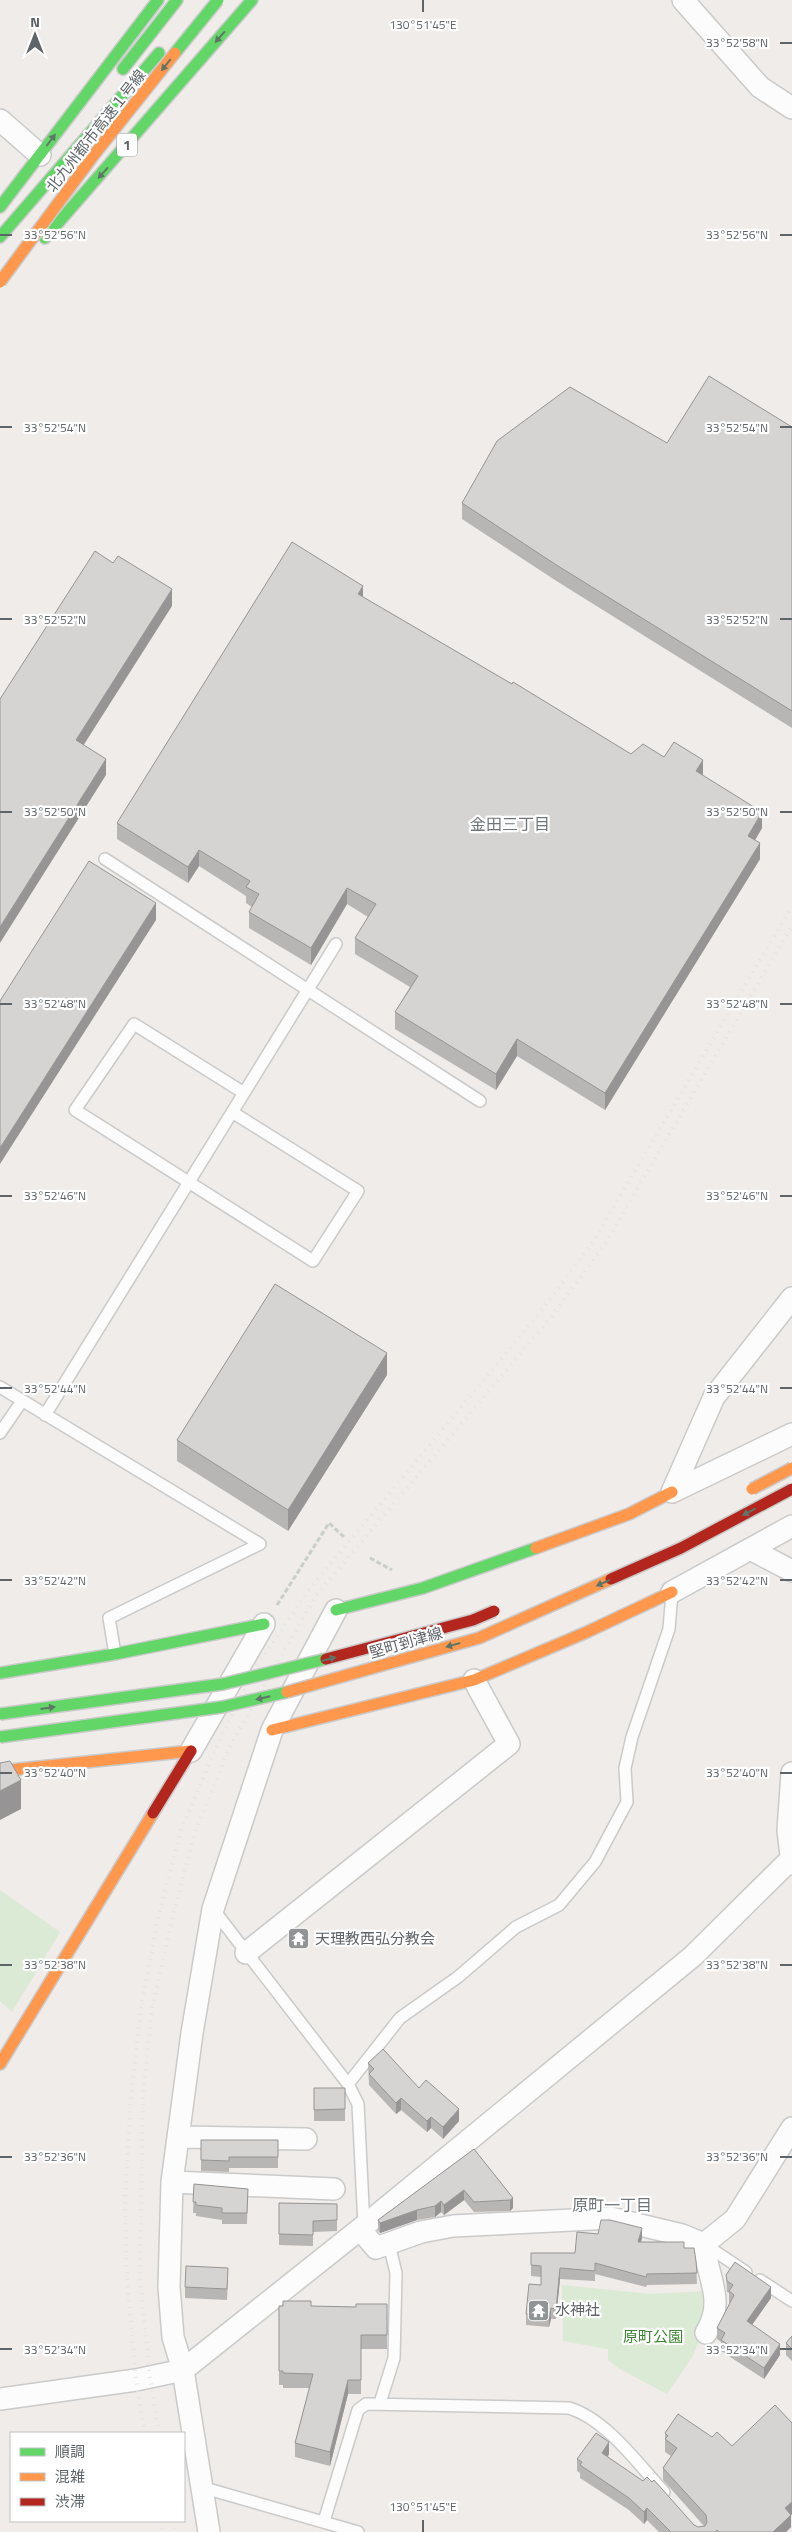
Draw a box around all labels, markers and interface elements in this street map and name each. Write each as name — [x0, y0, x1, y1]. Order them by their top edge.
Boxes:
north arrow — [10, 10, 60, 60]
text: N — [30, 11, 40, 32]
text: 130°51'45"E — [389, 15, 457, 34]
one-way arrow — [214, 30, 226, 42]
text: 33°52'58"N — [706, 33, 768, 52]
one-way arrow — [161, 59, 171, 72]
street label: 北九州都市高速１号線 — [40, 65, 151, 197]
one-way arrow — [46, 133, 56, 147]
road number: 1 — [117, 134, 137, 156]
one-way arrow — [97, 167, 109, 179]
text: 33°52'56"N — [24, 225, 86, 244]
text: 33°52'56"N — [706, 225, 768, 244]
text: 33°52'54"N — [24, 418, 86, 437]
text: 33°52'54"N — [706, 418, 768, 437]
text: 33°52'52"N — [24, 610, 86, 629]
text: 33°52'52"N — [706, 610, 768, 629]
text: 33°52'50"N — [24, 802, 86, 821]
text: 33°52'50"N — [706, 802, 768, 821]
district label: 金田三丁目 — [470, 812, 550, 836]
text: 33°52'48"N — [24, 994, 86, 1013]
text: 33°52'48"N — [706, 994, 768, 1013]
text: 33°52'46"N — [24, 1186, 86, 1205]
text: 33°52'46"N — [706, 1186, 768, 1205]
text: 33°52'44"N — [24, 1379, 86, 1398]
text: 33°52'44"N — [706, 1379, 768, 1398]
one-way arrow — [742, 1508, 756, 1516]
text: 33°52'42"N — [24, 1571, 86, 1590]
text: 33°52'42"N — [706, 1571, 768, 1590]
one-way arrow — [596, 1580, 610, 1588]
street label: 堅町到津線 — [367, 1621, 445, 1664]
one-way arrow — [445, 1642, 460, 1650]
one-way arrow — [321, 1655, 336, 1663]
one-way arrow — [254, 1694, 270, 1702]
one-way arrow — [41, 1703, 57, 1711]
text: 33°52'40"N — [24, 1763, 86, 1782]
text: 33°52'40"N — [706, 1763, 768, 1782]
temple icon: 天理教西弘分教会 — [287, 1927, 311, 1951]
place label: 天理教西弘分教会 — [315, 1927, 435, 1950]
text: 33°52'38"N — [24, 1955, 86, 1974]
text: 33°52'38"N — [706, 1955, 768, 1974]
text: 33°52'36"N — [24, 2147, 86, 2166]
text: 33°52'36"N — [706, 2147, 768, 2166]
district label: 原町一丁目 — [572, 2193, 652, 2217]
temple icon: 水神社 — [527, 2298, 551, 2322]
place label: 水神社 — [555, 2298, 600, 2321]
park label: 原町公園 — [623, 2325, 683, 2348]
text: 33°52'34"N — [24, 2340, 86, 2359]
text: 33°52'34"N — [706, 2340, 768, 2359]
legend — [10, 2432, 185, 2522]
text: 順調 — [55, 2440, 85, 2463]
text: 混雑 — [55, 2465, 85, 2488]
text: 渋滞 — [55, 2490, 85, 2513]
text: 130°51'45"E — [389, 2497, 457, 2516]

